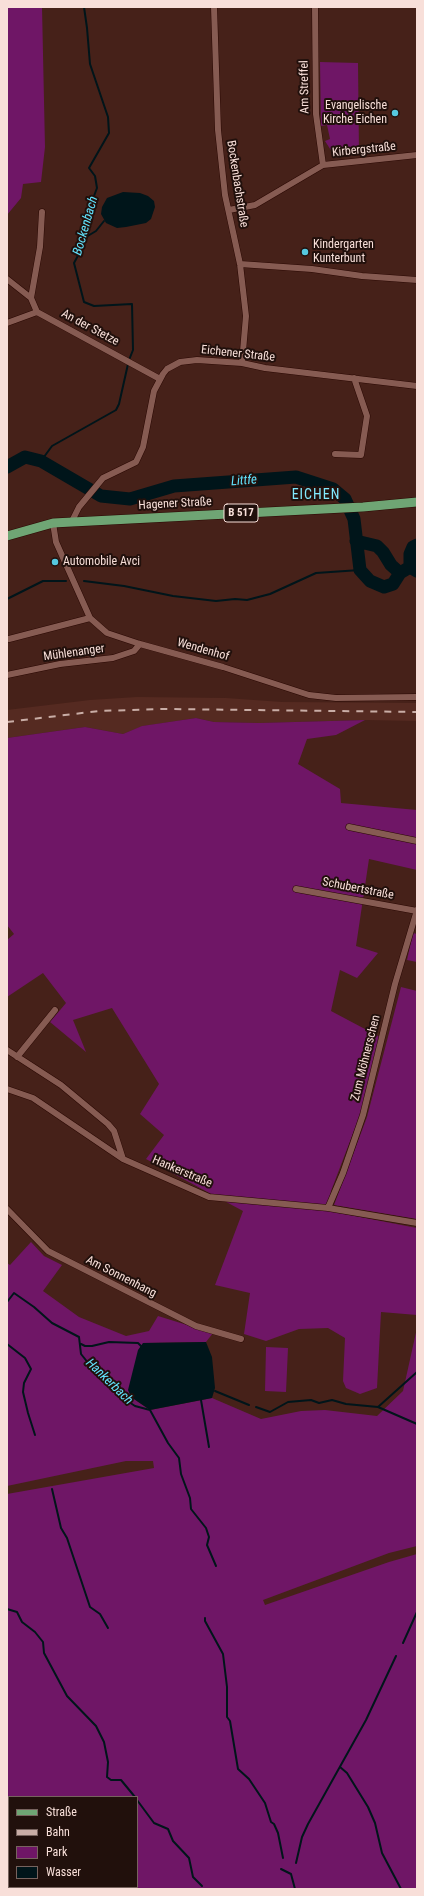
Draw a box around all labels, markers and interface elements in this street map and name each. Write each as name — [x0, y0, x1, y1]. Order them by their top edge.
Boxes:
street label: Am Streffel — [297, 60, 313, 114]
place label: Evangelische Kirche Eichen — [323, 99, 387, 127]
marker: Evangelische Kirche Eichen — [390, 108, 400, 118]
street label: Bockenbachstraße — [223, 139, 251, 229]
street label: Kirbergstraße — [331, 139, 397, 161]
water label: Bockenbach — [70, 195, 102, 257]
place label: Kindergarten Kunterbunt — [313, 238, 374, 266]
marker: Kindergarten Kunterbunt — [300, 247, 310, 257]
street label: An der Stetze — [59, 307, 121, 349]
street label: Eichener Straße — [200, 343, 276, 365]
water label: Littfe — [230, 472, 258, 490]
district label: EICHEN — [292, 487, 340, 503]
street label: Hagener Straße — [138, 495, 212, 513]
road number: B 517 — [224, 504, 258, 522]
place label: Automobile Avci — [63, 555, 140, 569]
marker: Automobile Avci — [50, 557, 60, 567]
street label: Wendenhof — [175, 636, 231, 664]
street label: Mühlenanger — [42, 642, 106, 664]
street label: Schubertstraße — [321, 875, 395, 903]
street label: Zum Möhnerschen — [348, 1014, 384, 1102]
street label: Hankerstraße — [150, 1153, 214, 1191]
street label: Am Sonnenhang — [83, 1253, 159, 1301]
water label: Hankerbach — [82, 1356, 136, 1408]
legend — [8, 1796, 138, 1888]
text: Straße — [46, 1805, 77, 1819]
text: Bahn — [46, 1825, 70, 1839]
text: Park — [46, 1845, 67, 1859]
text: Wasser — [46, 1865, 81, 1879]

